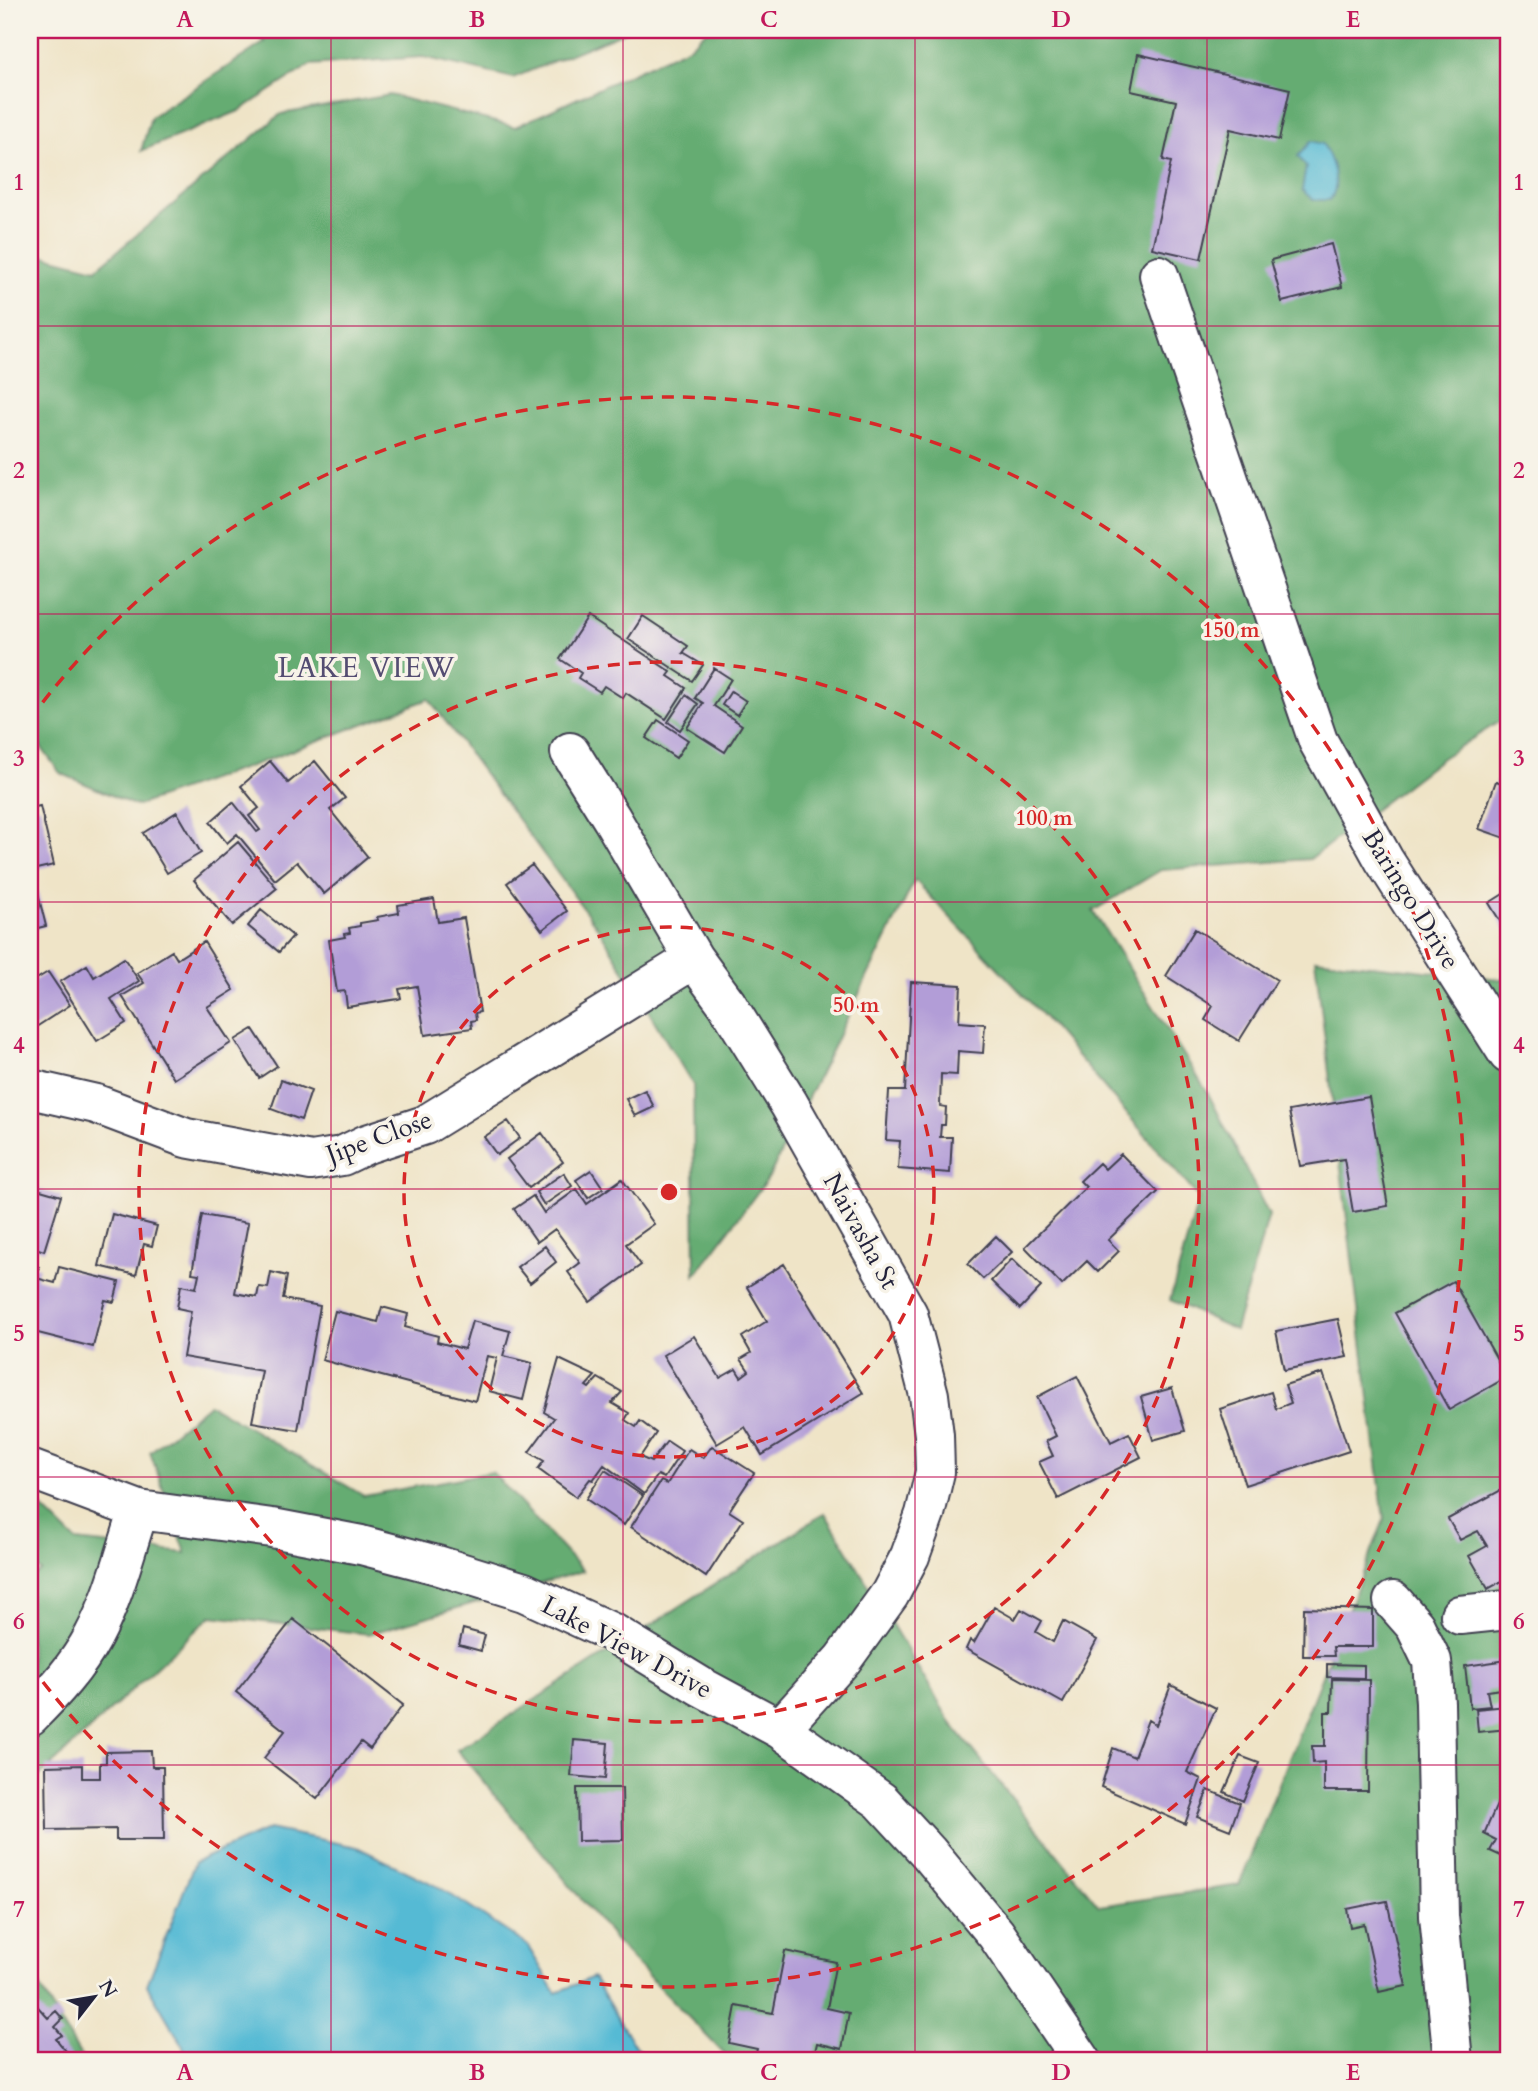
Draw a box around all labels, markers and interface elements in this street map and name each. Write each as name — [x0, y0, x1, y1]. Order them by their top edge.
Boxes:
text: A — [176, 4, 194, 35]
text: B — [469, 4, 485, 35]
text: C — [760, 4, 778, 35]
text: D — [1051, 4, 1071, 35]
text: E — [1346, 4, 1360, 35]
text: 1 — [13, 167, 25, 198]
text: 1 — [1513, 167, 1525, 198]
text: 2 — [13, 455, 25, 486]
text: 2 — [1513, 455, 1525, 486]
text: 150 m — [1202, 616, 1260, 645]
district label: LAKE VIEW — [278, 649, 456, 687]
text: 3 — [13, 743, 25, 774]
text: 3 — [1513, 743, 1525, 774]
text: 100 m — [1015, 804, 1073, 833]
street label: Baringo Drive — [1354, 822, 1468, 976]
text: 50 m — [833, 991, 880, 1020]
text: 4 — [13, 1030, 25, 1061]
text: 4 — [1513, 1030, 1525, 1061]
street label: Jipe Close — [318, 1102, 437, 1174]
street label: Naivasha St — [815, 1167, 907, 1295]
centre of rings — [657, 1180, 681, 1204]
text: 5 — [13, 1318, 25, 1349]
text: 5 — [1513, 1318, 1525, 1349]
street label: Lake View Drive — [536, 1587, 718, 1707]
text: 6 — [13, 1606, 25, 1637]
text: 6 — [1513, 1606, 1525, 1637]
text: 7 — [13, 1894, 25, 1925]
text: 7 — [1513, 1894, 1525, 1925]
north arrow — [60, 1962, 130, 2032]
text: N — [92, 1975, 123, 2003]
text: A — [176, 2057, 194, 2088]
text: B — [469, 2057, 485, 2088]
text: C — [760, 2057, 778, 2088]
text: D — [1051, 2057, 1071, 2088]
text: E — [1346, 2057, 1360, 2088]

